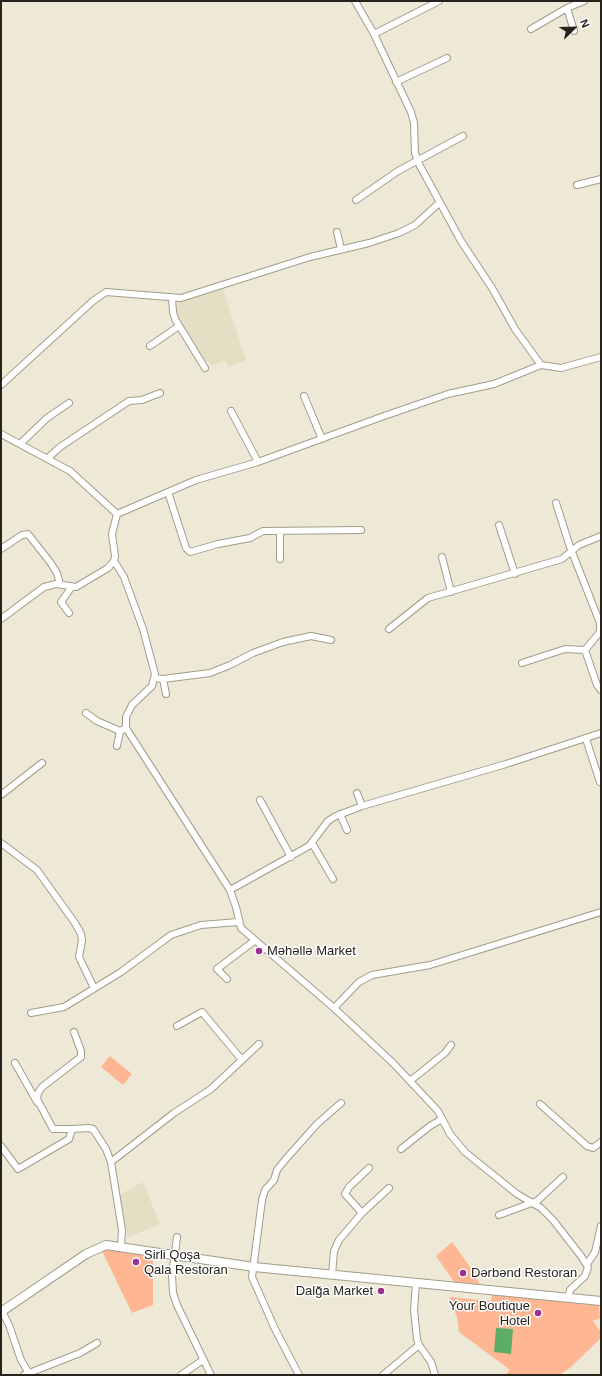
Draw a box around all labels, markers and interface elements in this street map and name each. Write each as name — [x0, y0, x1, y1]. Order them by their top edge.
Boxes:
north arrow — [554, 8, 594, 48]
text: N — [578, 17, 592, 29]
place label: Məhəllə Market — [267, 943, 356, 959]
marker: Məhəllə Market — [254, 946, 264, 956]
place label: Sirli Qoşa Qala Restoran — [144, 1247, 228, 1278]
marker: Sirli Qoşa Qala Restoran — [131, 1257, 141, 1267]
place label: Dərbənd Restoran — [471, 1265, 577, 1281]
marker: Dərbənd Restoran — [458, 1268, 468, 1278]
place label: Dalğa Market — [296, 1283, 373, 1299]
marker: Dalğa Market — [376, 1286, 386, 1296]
place label: Your Boutique Hotel — [449, 1298, 530, 1329]
marker: Your Boutique Hotel — [533, 1308, 543, 1318]

